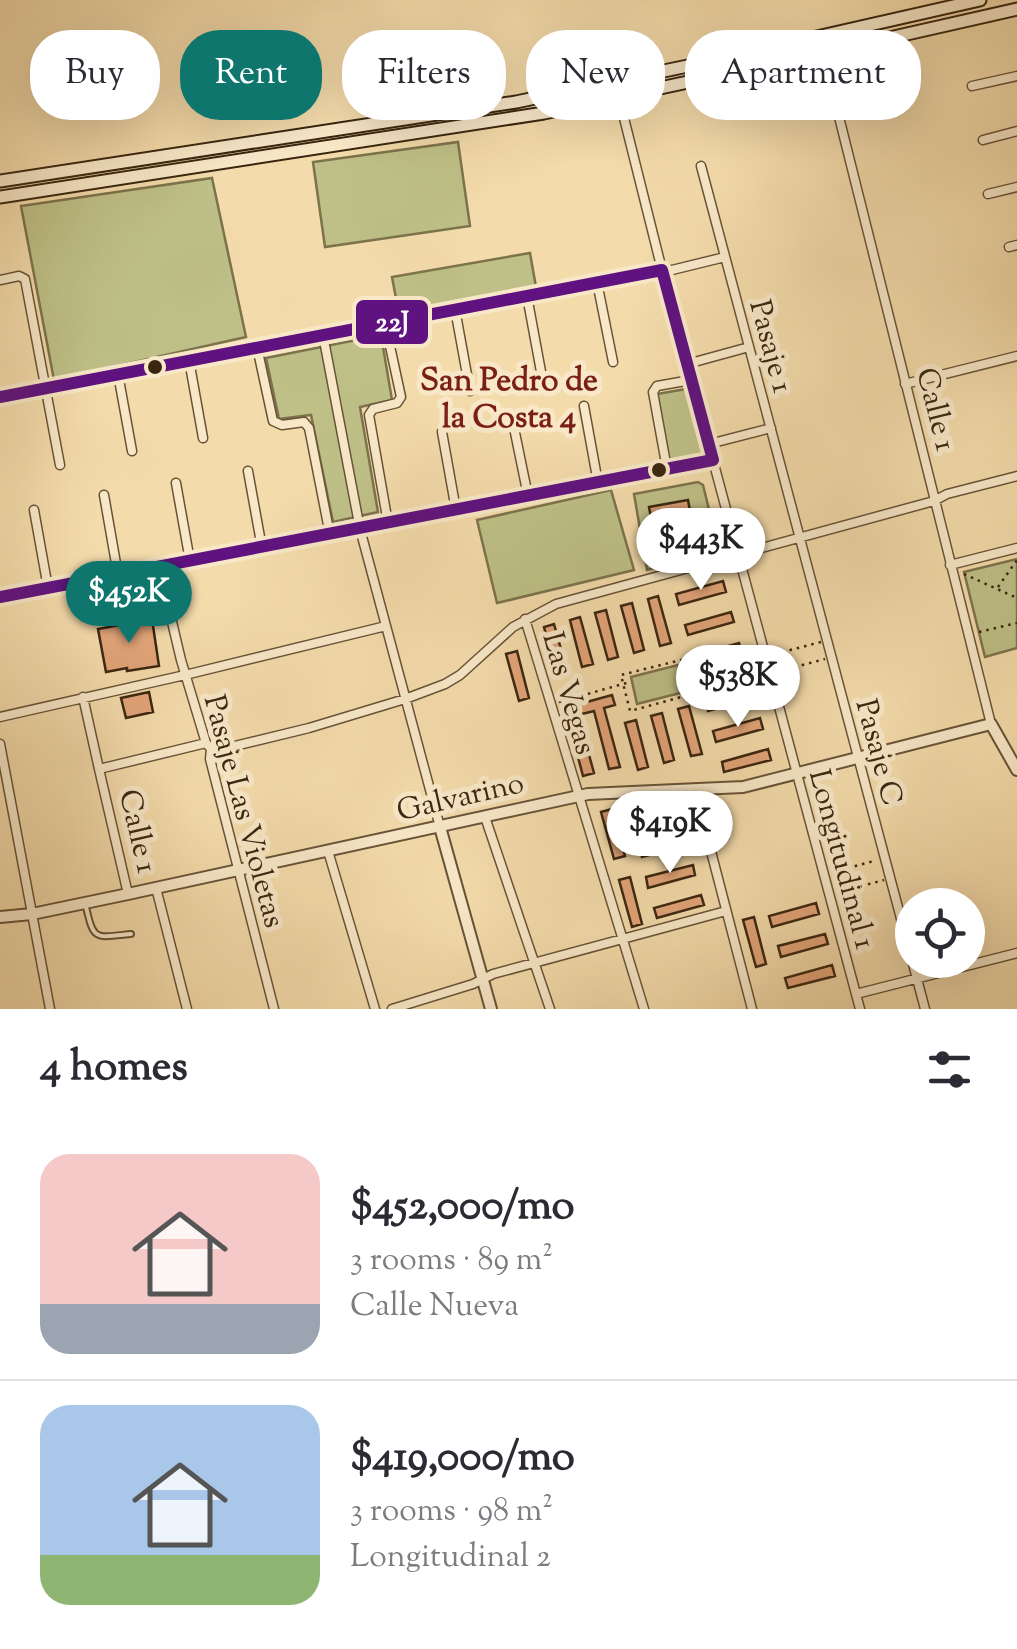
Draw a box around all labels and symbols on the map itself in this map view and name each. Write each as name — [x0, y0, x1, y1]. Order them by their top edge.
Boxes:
street label: Pasaje 1 — [737, 295, 803, 398]
line badge: 22J — [354, 298, 430, 346]
text: 22J — [375, 304, 410, 344]
unlabelled marker — [145, 357, 165, 377]
district label: San Pedro de la Costa 4 — [420, 359, 598, 442]
street label: Calle 1 — [903, 363, 966, 456]
unlabelled marker — [649, 460, 669, 480]
pin: $443K — [631, 508, 771, 593]
pin: $452K — [59, 561, 199, 646]
street label: Las Vegas — [530, 627, 606, 760]
pin: $538K — [668, 645, 808, 730]
street label: Pasaje Las Violetas — [191, 691, 294, 933]
street label: Pasaje C — [843, 695, 912, 811]
street label: Galvarino — [393, 763, 528, 834]
street label: Longitudinal 1 — [796, 765, 885, 954]
street label: Calle 1 — [106, 786, 167, 878]
pin: $419K — [600, 791, 740, 876]

